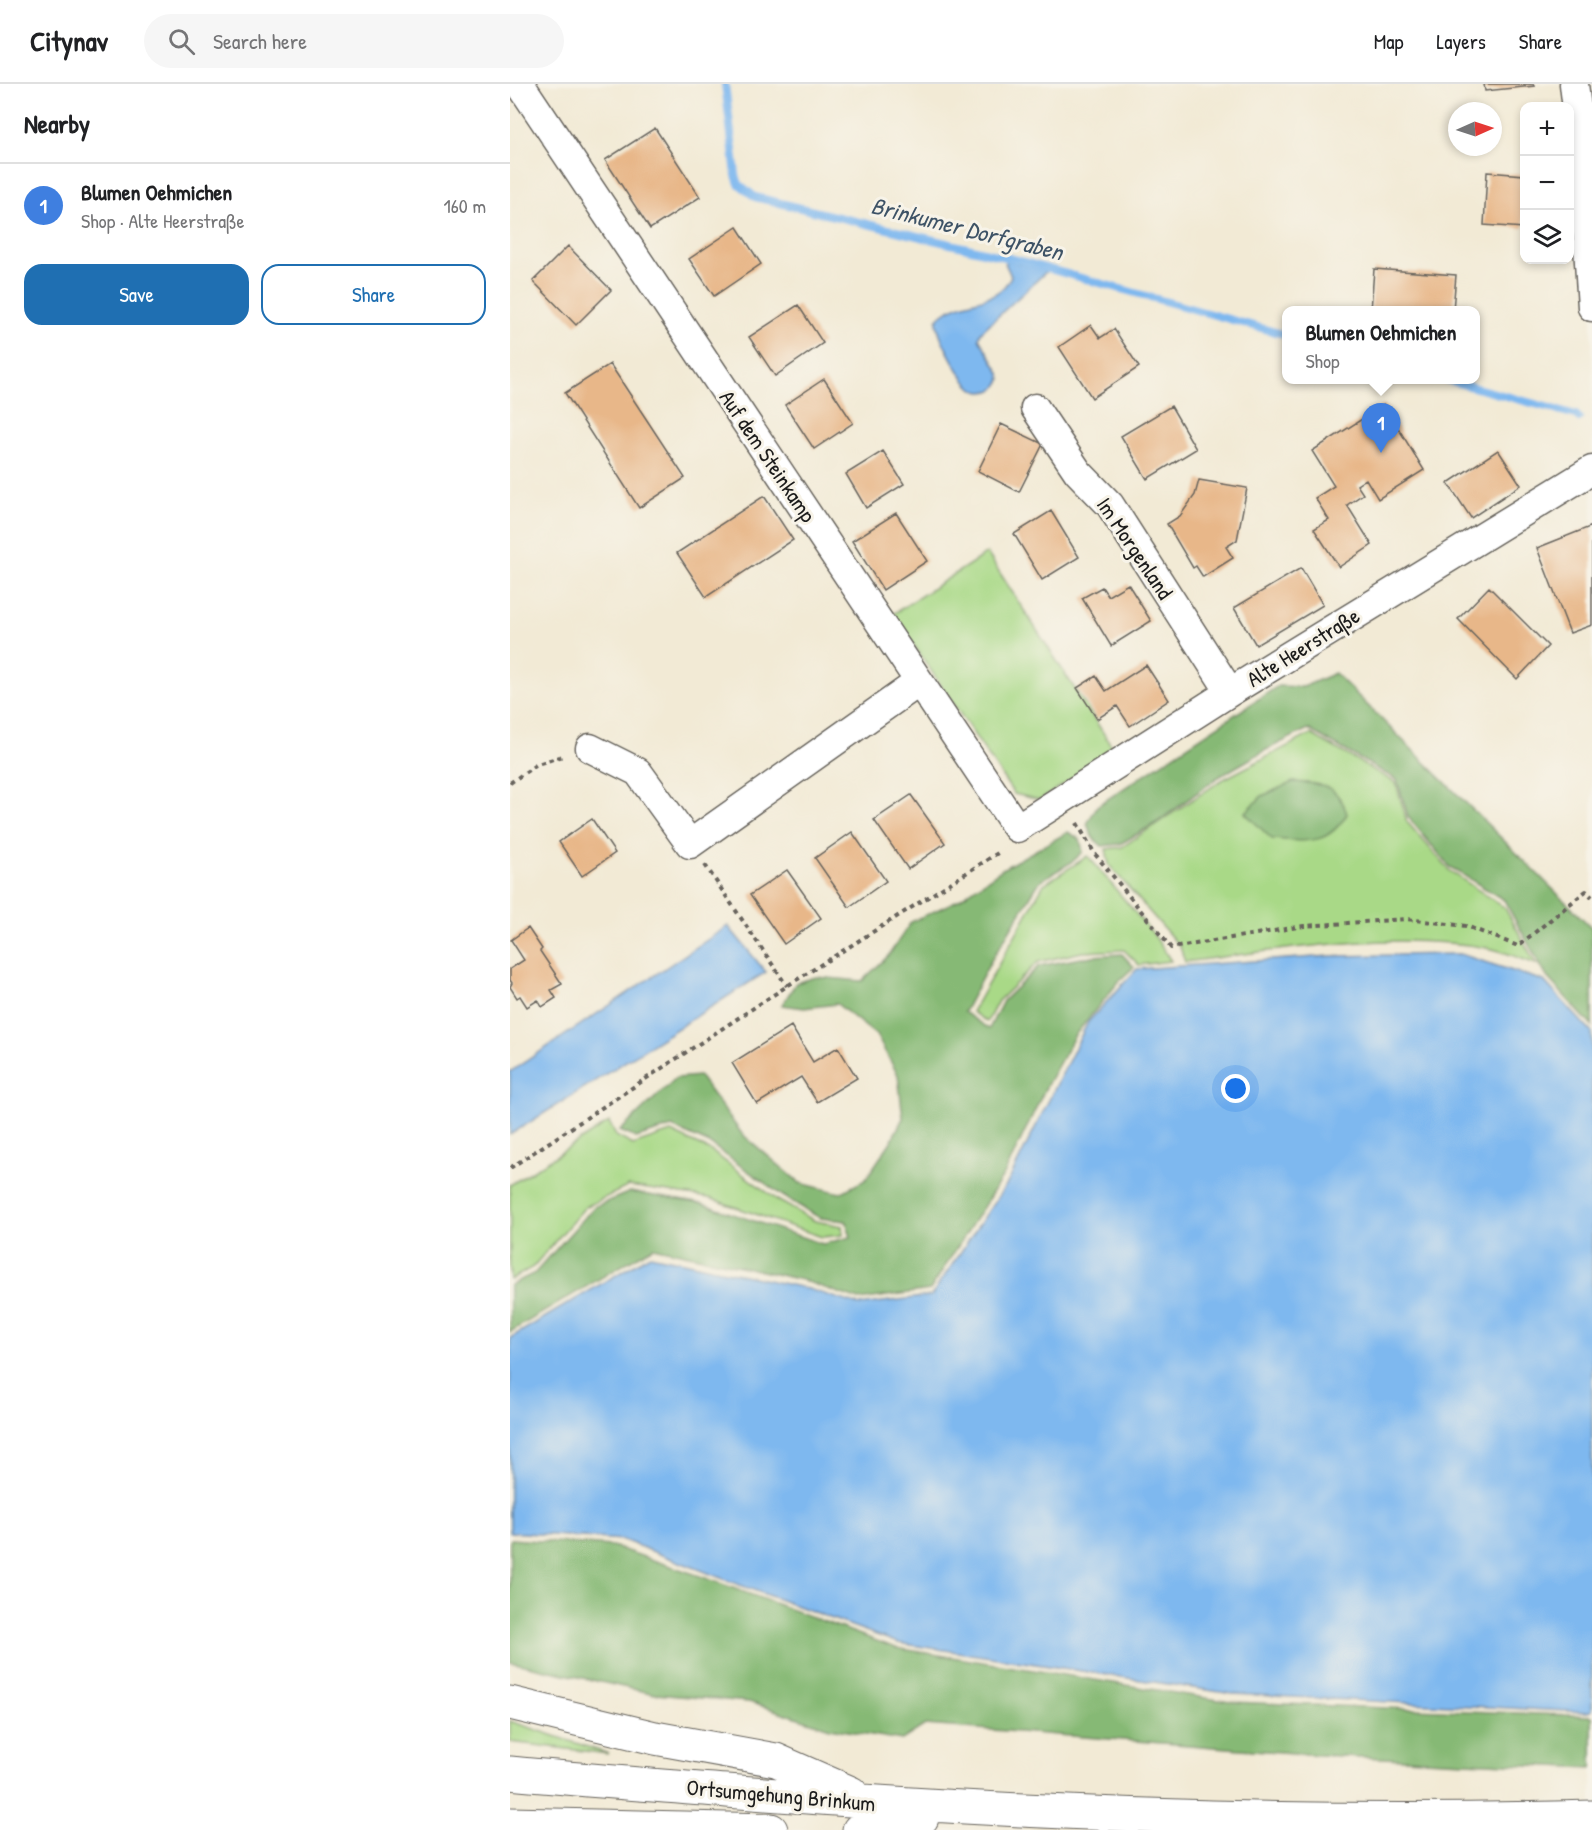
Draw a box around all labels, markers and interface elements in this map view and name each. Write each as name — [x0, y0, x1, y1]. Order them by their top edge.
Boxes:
search box — [144, 14, 564, 68]
text: Citynav — [30, 22, 108, 60]
icon: search — [165, 25, 198, 58]
text: Search here — [213, 26, 307, 56]
text: Map — [1374, 27, 1403, 56]
text: Layers — [1436, 27, 1486, 56]
text: Share — [1519, 27, 1562, 56]
north arrow — [1448, 102, 1502, 156]
map controls — [1520, 102, 1574, 264]
button: + — [1520, 102, 1574, 156]
text: Nearby — [24, 106, 90, 141]
button: − — [1520, 156, 1574, 210]
text: Blumen Oehmichen — [81, 177, 232, 207]
water label: Brinkumer Dorfgraben — [868, 189, 1068, 269]
text: 1 — [40, 192, 47, 219]
text: 160 m — [444, 192, 486, 219]
text: Shop · Alte Heerstraße — [81, 207, 245, 234]
button: layers — [1520, 210, 1574, 264]
button: Save — [24, 264, 249, 325]
button: Share — [261, 264, 486, 325]
popup — [1282, 306, 1480, 384]
text: Blumen Oehmichen — [1305, 317, 1457, 347]
text: Shop — [1305, 347, 1340, 374]
street label: Auf dem Steinkamp — [713, 384, 824, 528]
pin: 1 — [1362, 404, 1400, 453]
street label: Im Morgenland — [1090, 491, 1180, 605]
street label: Alte Heerstraße — [1241, 600, 1365, 694]
your location — [1221, 1074, 1250, 1103]
street label: Ortsumgehung Brinkum — [685, 1772, 877, 1818]

